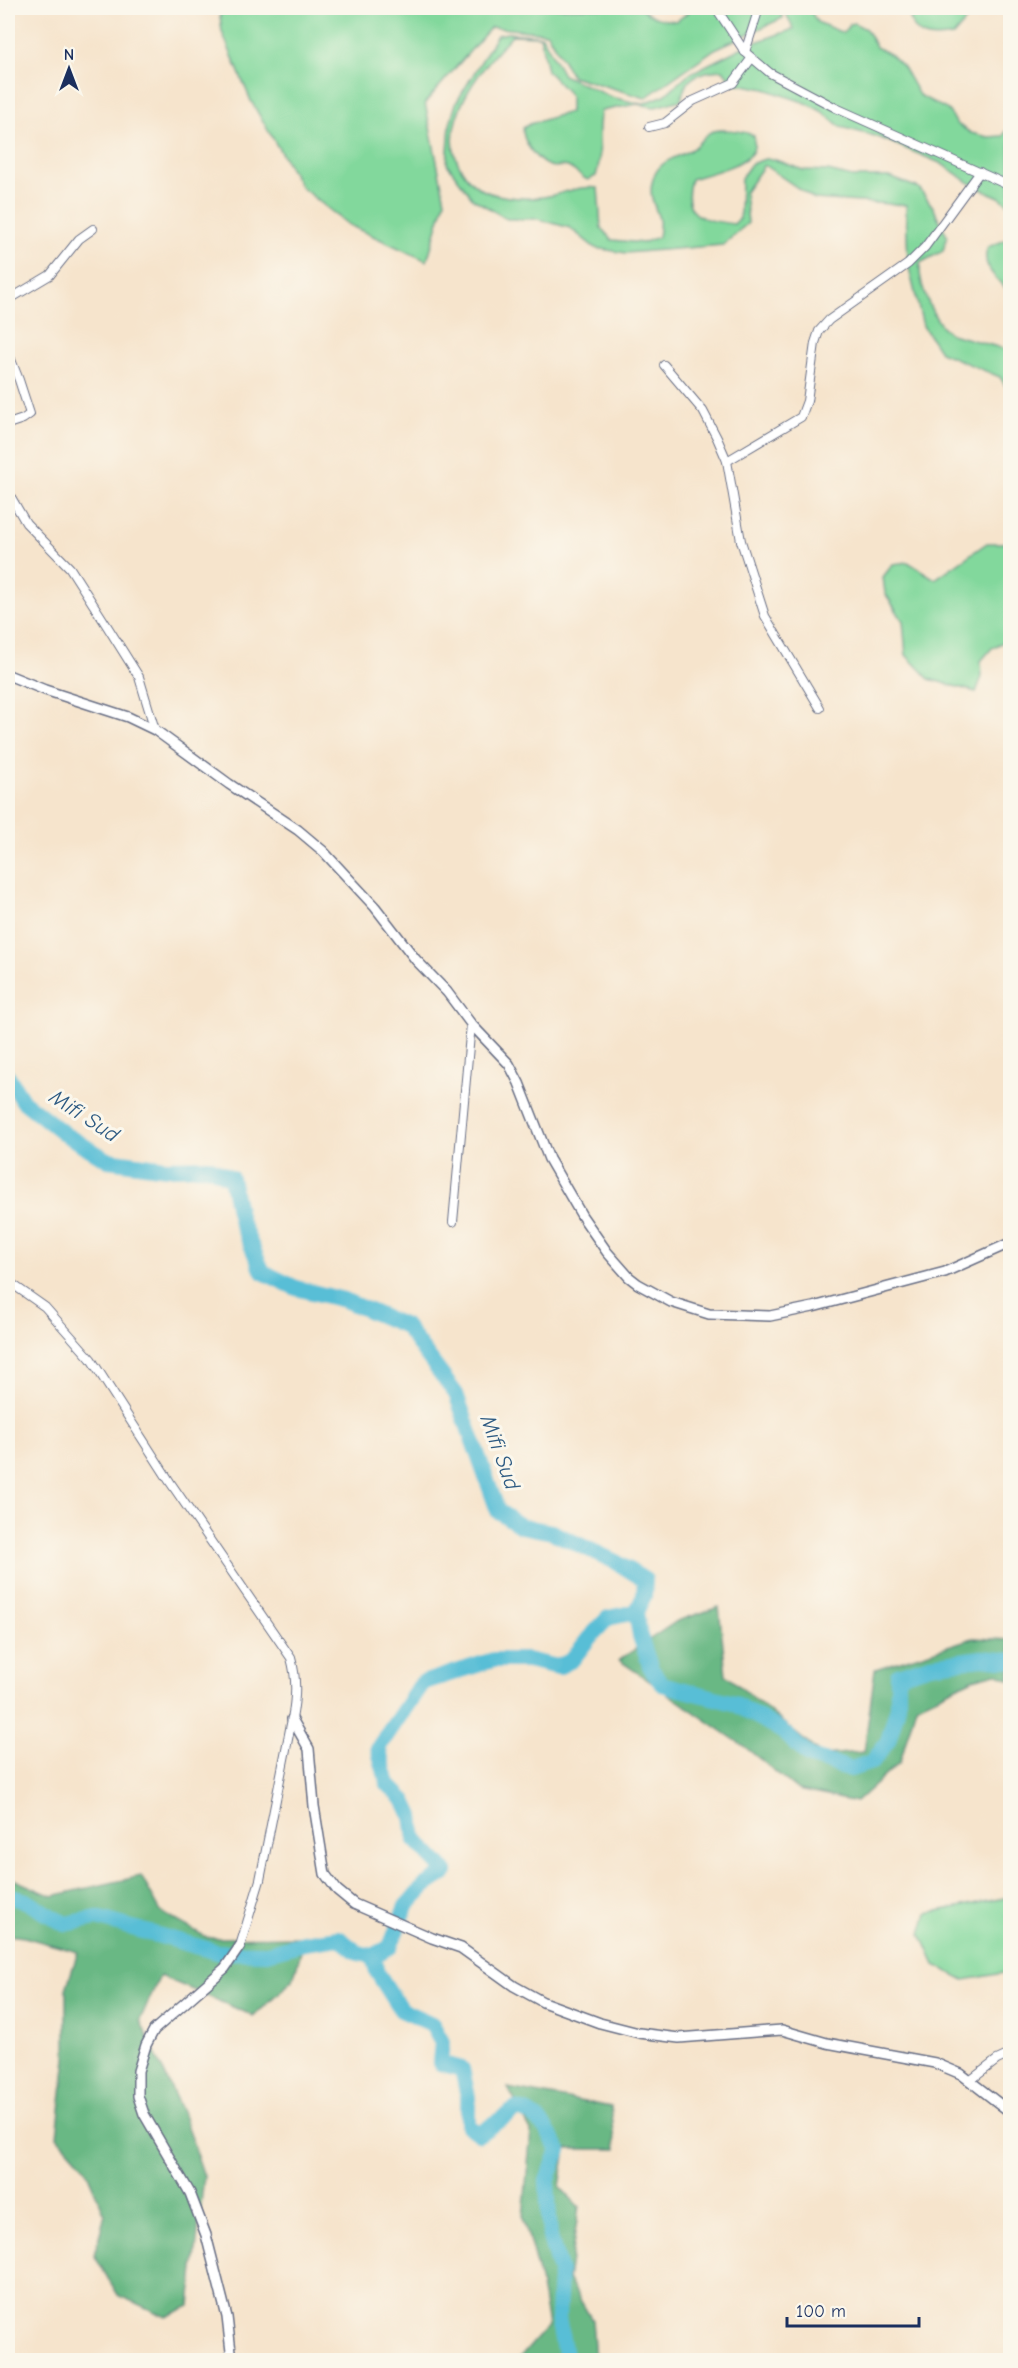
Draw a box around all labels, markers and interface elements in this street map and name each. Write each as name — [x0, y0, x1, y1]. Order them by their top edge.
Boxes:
north arrow — [39, 39, 99, 99]
text: N — [64, 46, 74, 64]
water label: Mifi Sud — [44, 1083, 125, 1149]
water label: Mifi Sud — [474, 1411, 526, 1494]
scale bar — [787, 2290, 919, 2328]
text: 100 m — [796, 2301, 846, 2322]

